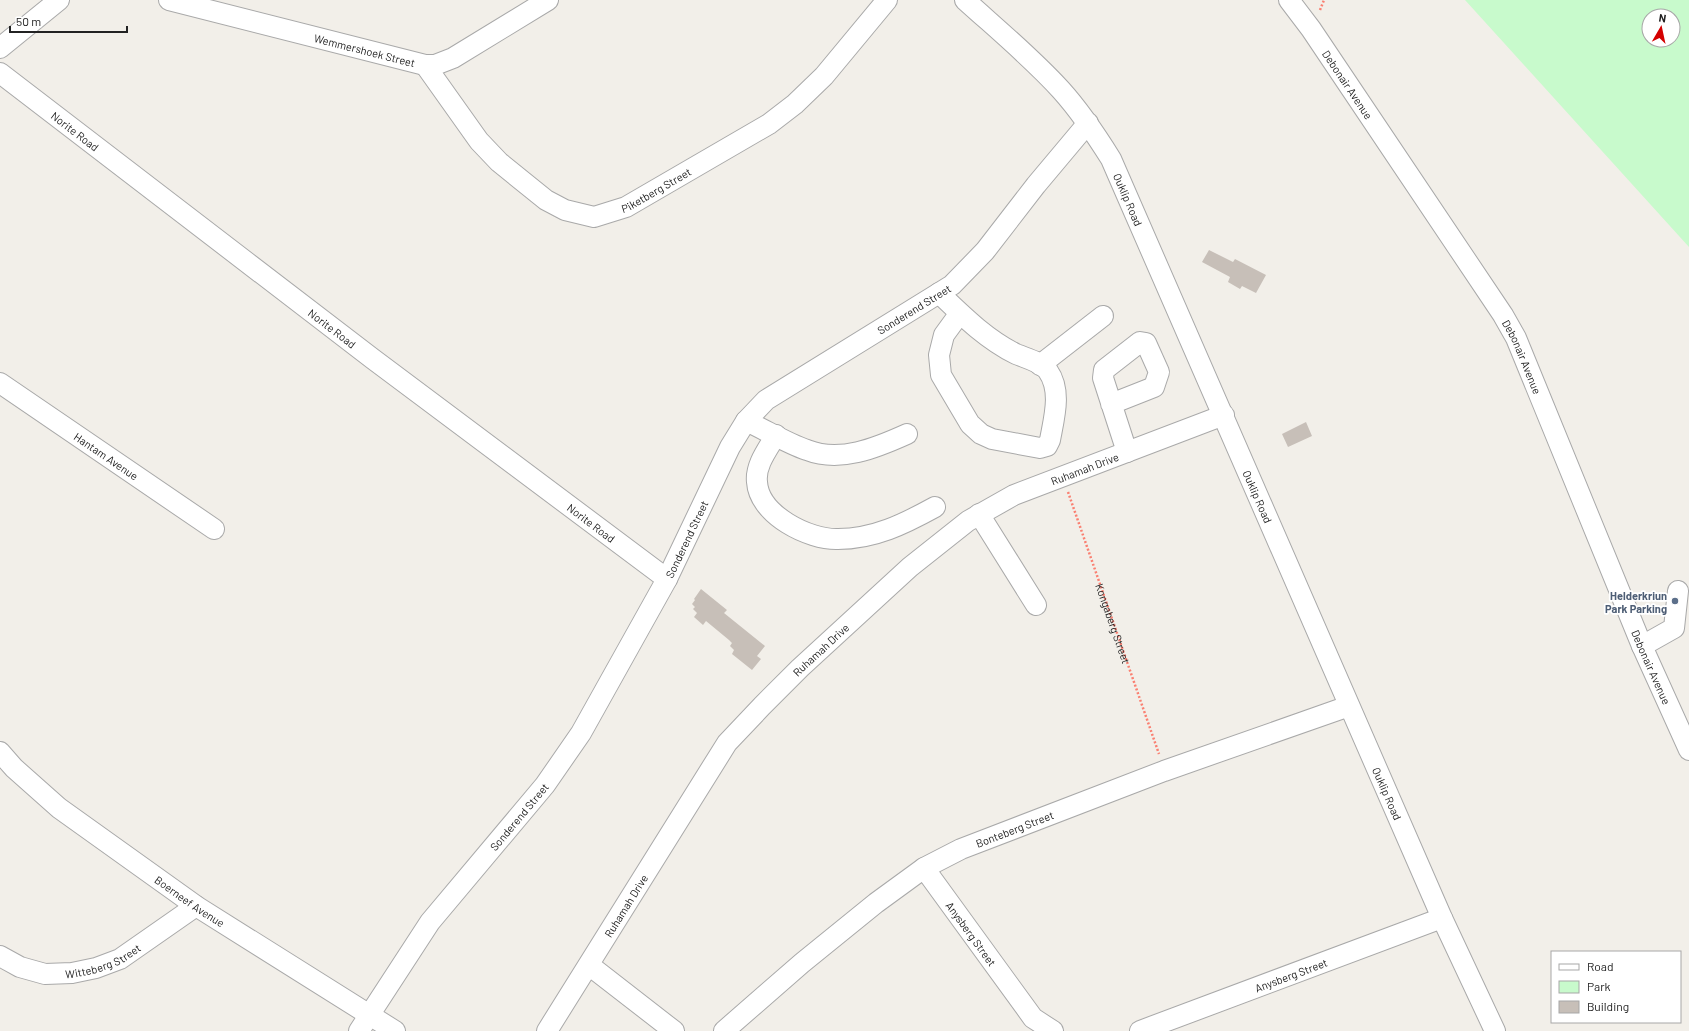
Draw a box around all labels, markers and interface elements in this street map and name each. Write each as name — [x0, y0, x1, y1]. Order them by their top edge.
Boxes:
scale bar — [10, 8, 127, 34]
north arrow — [1641, 8, 1681, 48]
text: N — [1658, 11, 1667, 25]
text: 50 m — [16, 14, 41, 28]
street label: Wemmershoek Street — [313, 31, 417, 69]
street label: Debonair Avenue — [1320, 47, 1376, 121]
street label: Norite Road — [49, 108, 102, 153]
street label: Piketberg Street — [620, 164, 693, 215]
street label: Ouklip Road — [1111, 171, 1146, 228]
street label: Sonderend Street — [874, 281, 953, 336]
street label: Norite Road — [306, 306, 359, 350]
street label: Debonair Avenue — [1500, 317, 1545, 396]
street label: Hantam Avenue — [72, 429, 141, 482]
street label: Ruhamah Drive — [1049, 449, 1120, 487]
street label: Ouklip Road — [1241, 468, 1275, 525]
street label: Sonderend Street — [662, 498, 710, 580]
street label: Norite Road — [565, 500, 618, 545]
street label: Kongaberg Street — [1094, 582, 1134, 665]
place label: Helderkriun Park Parking — [1605, 589, 1667, 615]
marker: Helderkriun Park Parking — [1670, 596, 1680, 606]
street label: Ruhamah Drive — [790, 620, 851, 678]
street label: Debonair Avenue — [1629, 628, 1674, 706]
street label: Ouklip Road — [1370, 765, 1405, 822]
street label: Sonderend Street — [487, 780, 551, 853]
street label: Bonteberg Street — [974, 808, 1055, 849]
street label: Boerneef Avenue — [153, 872, 227, 929]
street label: Ruhamah Drive — [601, 872, 650, 939]
street label: Anysberg Street — [944, 899, 999, 968]
street label: Witteberg Street — [65, 940, 143, 980]
legend — [1551, 951, 1681, 1023]
street label: Anysberg Street — [1253, 955, 1329, 994]
text: Road — [1587, 959, 1614, 973]
text: Park — [1587, 979, 1611, 993]
text: Building — [1587, 999, 1629, 1013]

